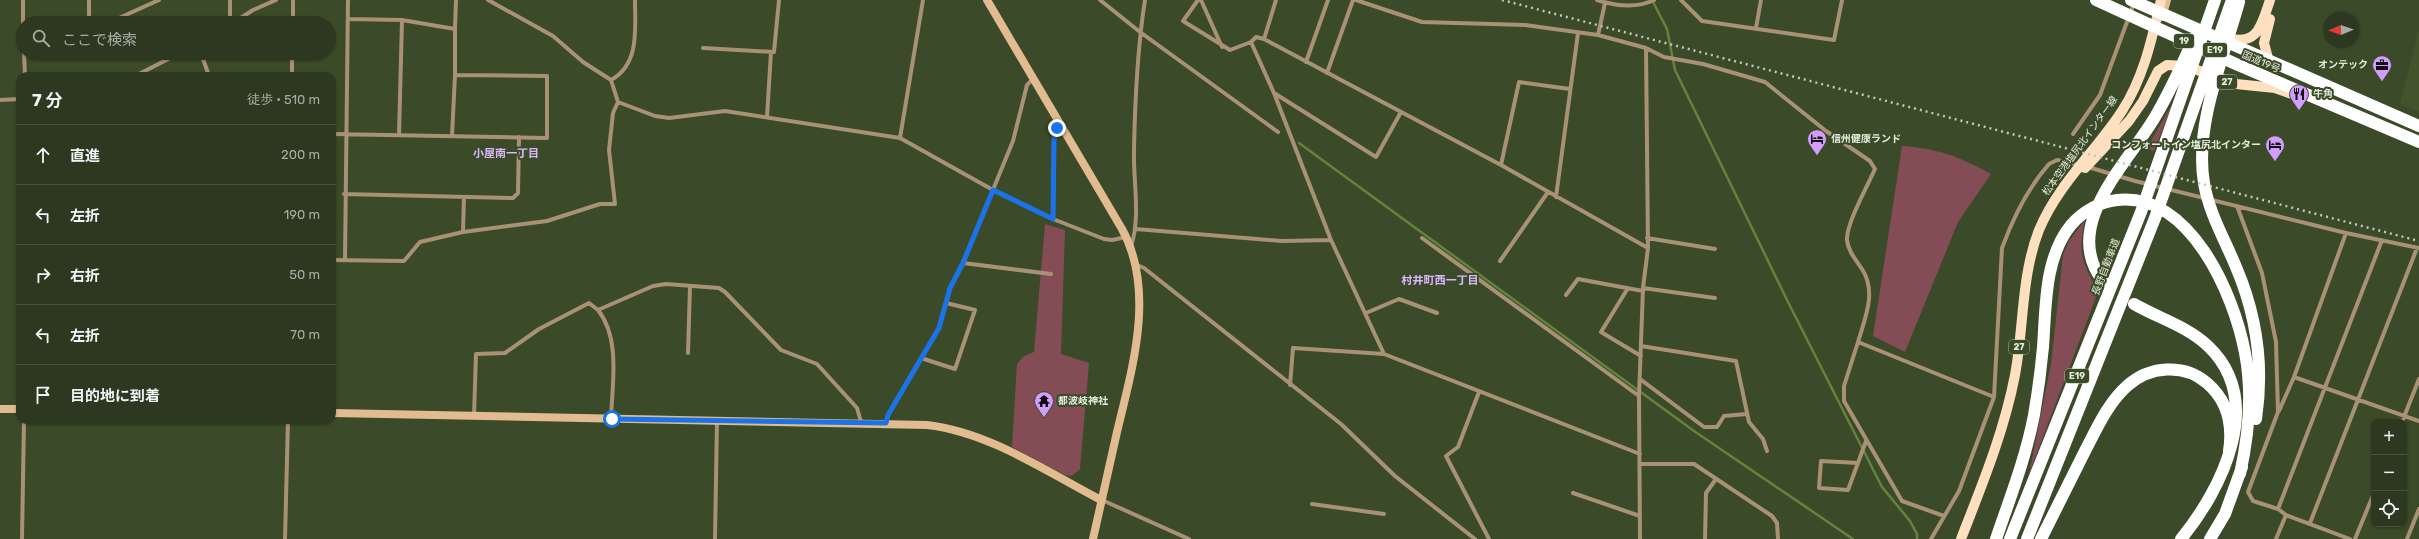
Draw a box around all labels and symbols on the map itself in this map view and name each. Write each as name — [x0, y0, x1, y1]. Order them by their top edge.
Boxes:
north arrow — [2323, 12, 2359, 48]
road number: 19 — [2174, 34, 2194, 48]
road number: E19 — [2203, 43, 2227, 57]
street label: 国道19号 — [2240, 49, 2282, 75]
office icon: オンテック — [2371, 54, 2393, 82]
place label: オンテック — [2318, 59, 2368, 71]
road number: 27 — [2217, 75, 2237, 89]
restaurant icon: 牛角 — [2288, 83, 2310, 111]
place label: 牛角 — [2313, 88, 2333, 100]
street label: 松本空港塩尻北インター線 — [2040, 94, 2120, 198]
route end — [1048, 119, 1066, 137]
hotel icon: 信州健康ランド — [1806, 128, 1828, 156]
place label: 信州健康ランド — [1831, 133, 1901, 145]
hotel icon: コンフォートイン塩尻北インター — [2264, 134, 2286, 162]
place label: コンフォートイン塩尻北インター — [2111, 139, 2261, 151]
district label: 小屋南一丁目 — [473, 147, 539, 160]
street label: 長野自動車道 — [2090, 237, 2122, 297]
district label: 村井町西一丁目 — [1402, 274, 1479, 287]
road number: 27 — [2009, 340, 2029, 354]
road number: E19 — [2065, 369, 2089, 383]
temple icon: 都波岐神社 — [1033, 390, 1055, 418]
place label: 都波岐神社 — [1058, 395, 1109, 407]
route start — [603, 410, 621, 428]

